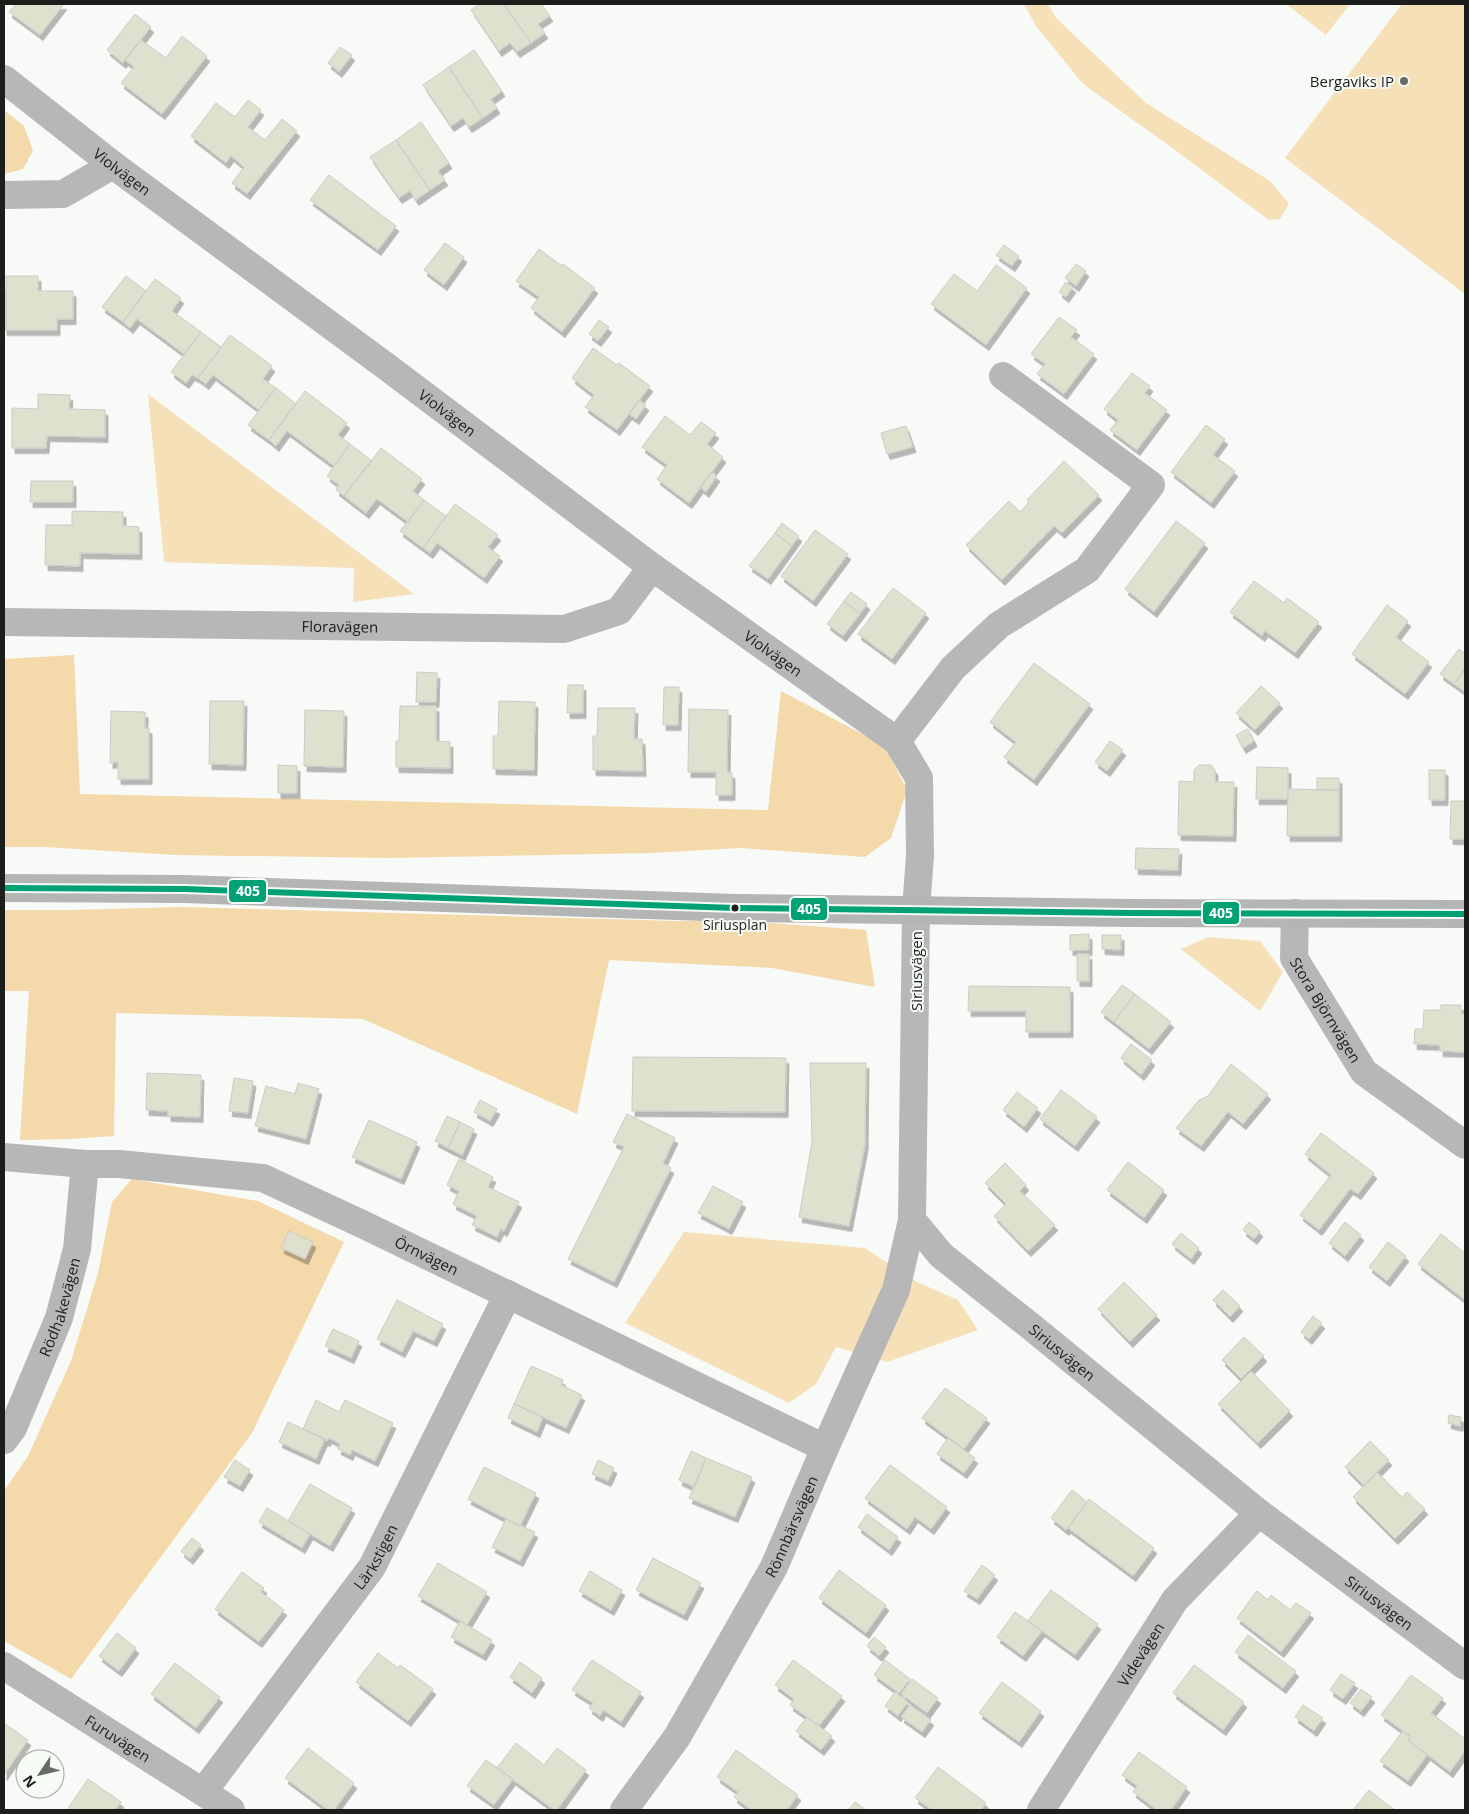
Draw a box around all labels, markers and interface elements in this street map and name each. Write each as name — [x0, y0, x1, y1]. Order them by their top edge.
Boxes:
place label: Bergaviks IP — [1310, 71, 1394, 91]
marker: Bergaviks IP — [1398, 75, 1410, 87]
street label: Violvägen — [89, 143, 155, 200]
street label: Violvägen — [415, 384, 480, 441]
street label: Floravägen — [302, 616, 378, 637]
street label: Violvägen — [740, 626, 806, 681]
line badge: 405 — [228, 879, 267, 903]
text: 405 — [236, 881, 260, 900]
line badge: 405 — [790, 897, 828, 921]
text: 405 — [797, 899, 821, 918]
line badge: 405 — [1202, 901, 1240, 925]
marker: Siriusplan — [730, 903, 740, 913]
text: 405 — [1209, 903, 1233, 922]
place label: Siriusplan — [703, 915, 767, 934]
street label: Siriusvägen — [906, 931, 926, 1011]
street label: Stora Björnvägen — [1286, 953, 1366, 1067]
street label: Örnvägen — [391, 1231, 462, 1279]
street label: Rödhakevägen — [34, 1255, 84, 1359]
street label: Siriusvägen — [1025, 1319, 1100, 1385]
street label: Rönnbärsvägen — [760, 1472, 822, 1581]
street label: Lärkstigen — [349, 1521, 402, 1593]
street label: Siriusvägen — [1341, 1571, 1418, 1634]
street label: Videvägen — [1113, 1618, 1168, 1690]
street label: Furuvägen — [81, 1710, 155, 1767]
north arrow — [15, 1749, 65, 1799]
text: N — [18, 1772, 40, 1792]

